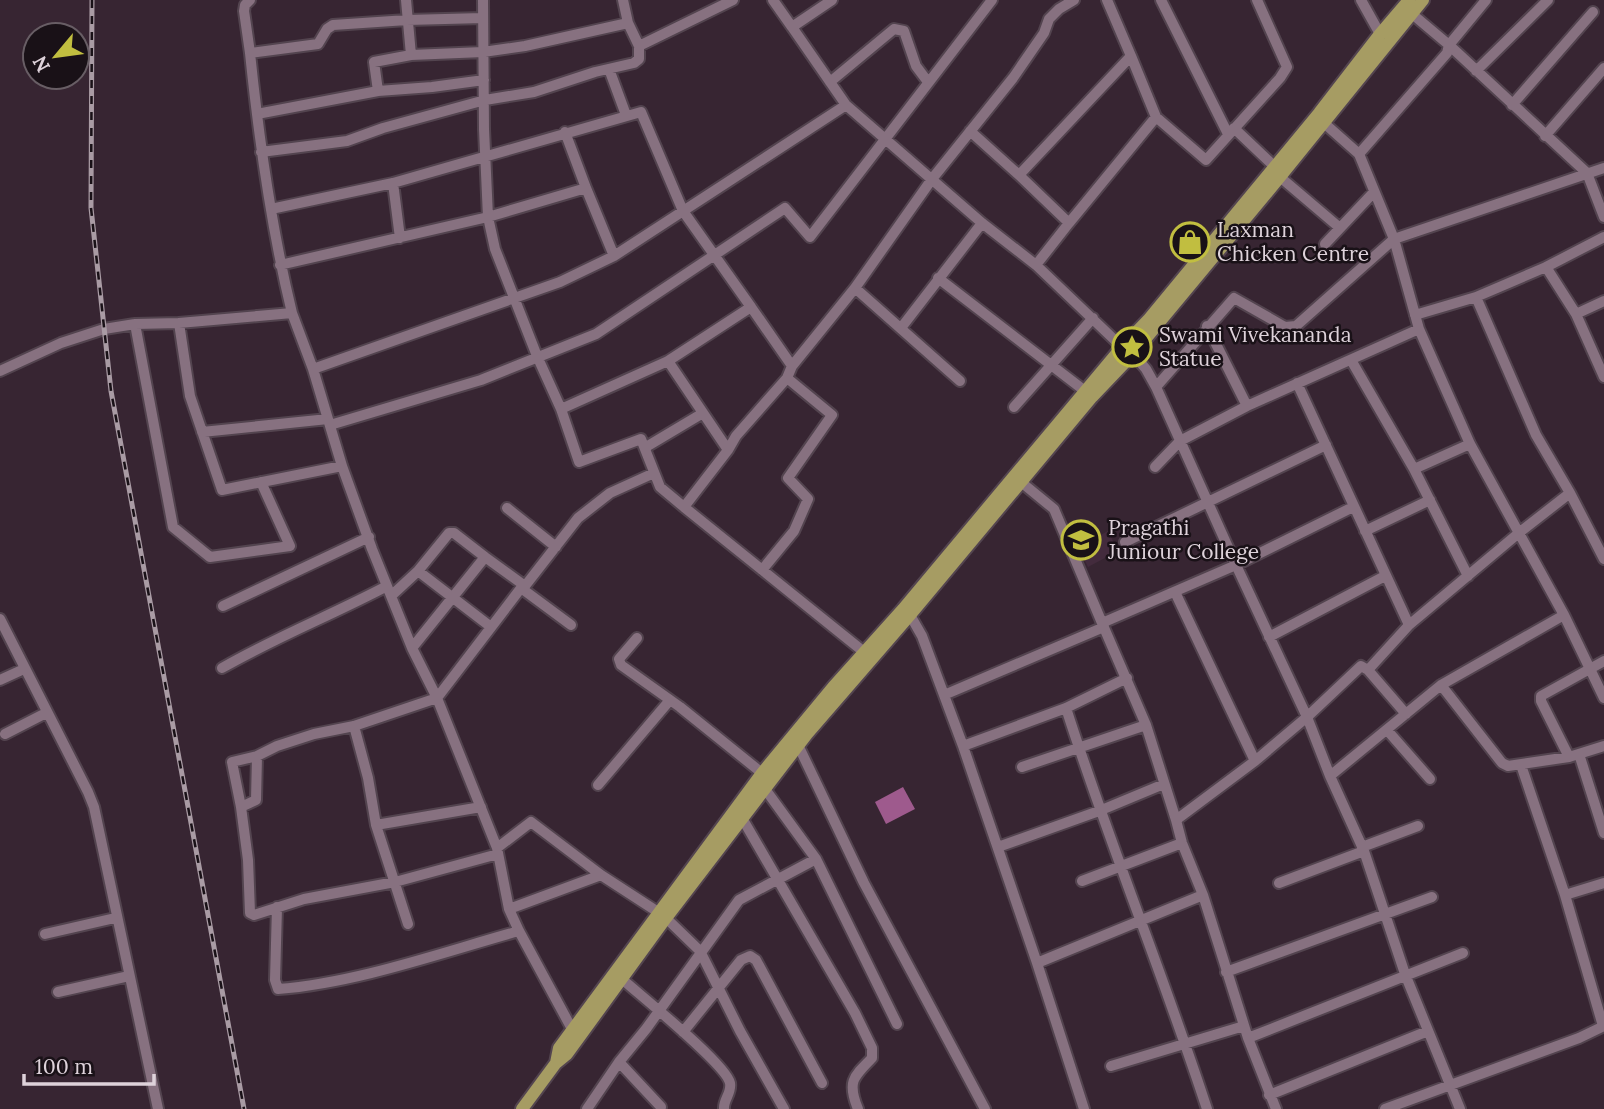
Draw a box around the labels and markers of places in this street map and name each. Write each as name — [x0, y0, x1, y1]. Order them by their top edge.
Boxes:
place label: Laxman Chicken Centre — [1217, 216, 1369, 267]
shop icon: Laxman Chicken Centre — [1169, 221, 1211, 263]
place label: Swami Vivekananda Statue — [1159, 321, 1352, 372]
place icon: Swami Vivekananda Statue — [1111, 326, 1153, 368]
place label: Pragathi Juniour College — [1107, 514, 1259, 565]
school or university icon: Pragathi Juniour College — [1060, 519, 1102, 561]

